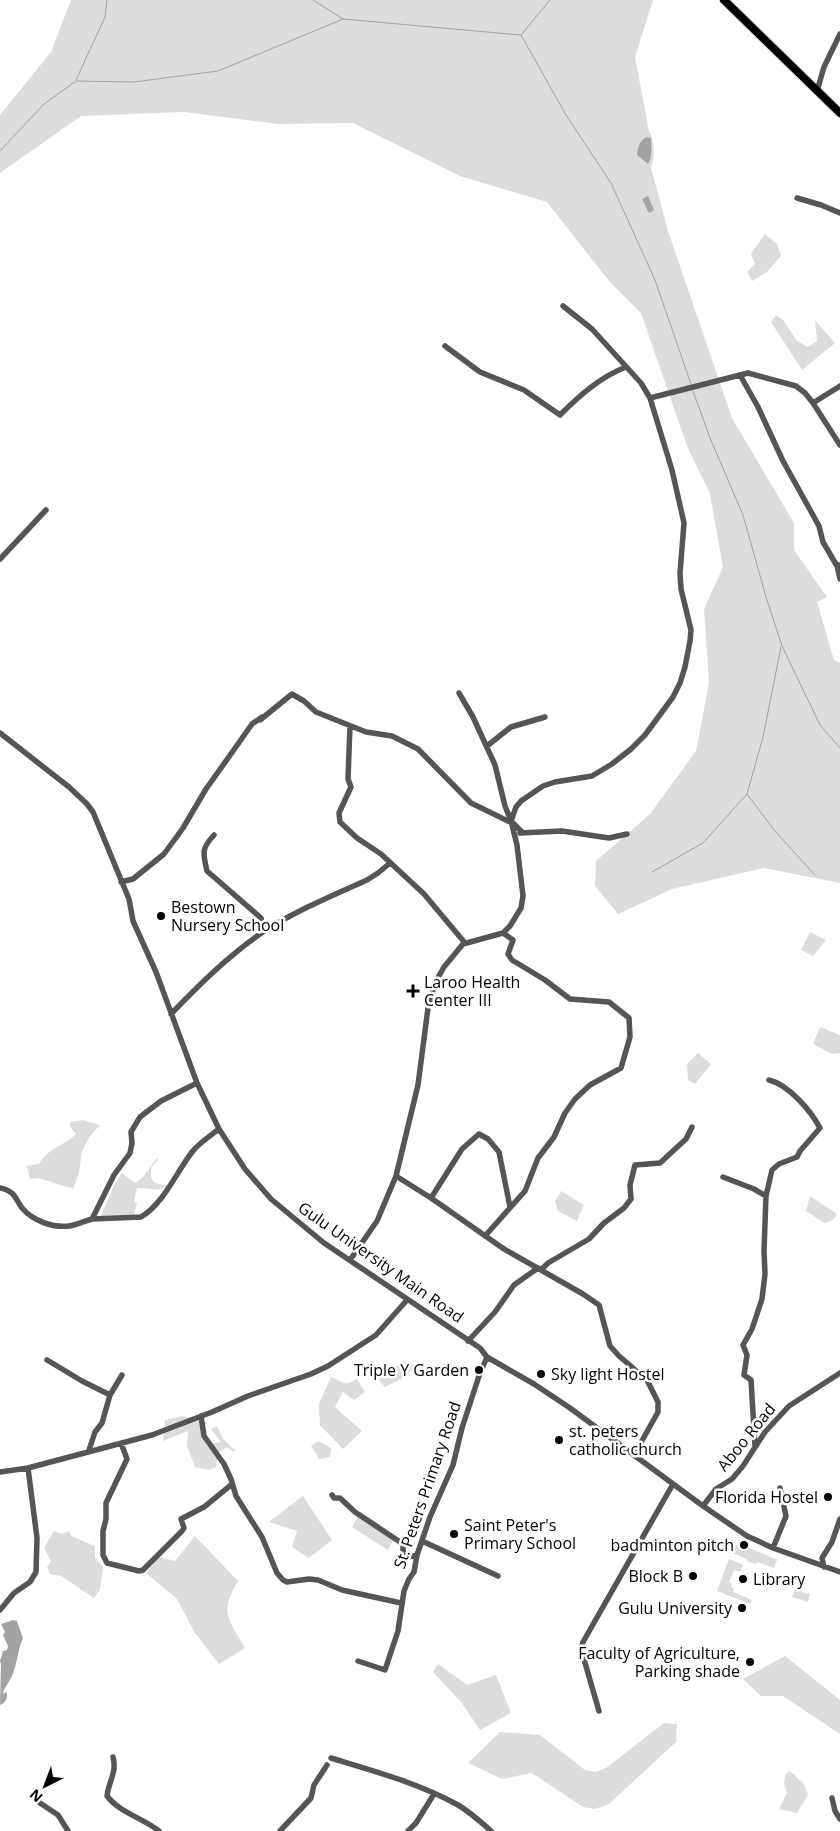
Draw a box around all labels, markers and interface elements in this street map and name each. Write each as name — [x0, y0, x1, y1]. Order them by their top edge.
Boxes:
place label: Bestown Nursery School — [171, 896, 284, 936]
marker: Bestown Nursery School — [155, 910, 167, 922]
place label: Laroo Health Center III — [424, 971, 520, 1011]
marker: Laroo Health Center III — [406, 984, 420, 998]
street label: Gulu University Main Road — [294, 1196, 468, 1328]
place label: Triple Y Garden — [354, 1359, 469, 1381]
place label: Sky light Hostel — [551, 1363, 665, 1385]
marker: Triple Y Garden — [473, 1364, 485, 1376]
marker: Sky light Hostel — [535, 1368, 547, 1380]
street label: Aboo Road — [712, 1398, 780, 1476]
street label: St. Peters Primary Road — [388, 1399, 466, 1571]
place label: st. peters catholic church — [569, 1420, 682, 1460]
marker: st. peters catholic church — [553, 1434, 565, 1446]
place label: Florida Hostel — [715, 1486, 818, 1508]
marker: Florida Hostel — [822, 1491, 834, 1503]
place label: Saint Peter's Primary School — [464, 1514, 576, 1554]
marker: Saint Peter's Primary School — [448, 1528, 460, 1540]
place label: badminton pitch — [611, 1534, 734, 1556]
marker: badminton pitch — [738, 1539, 750, 1551]
place label: Block B — [628, 1565, 683, 1587]
place label: Library — [753, 1568, 806, 1590]
marker: Block B — [687, 1570, 699, 1582]
marker: Library — [737, 1573, 749, 1585]
place label: Gulu University — [618, 1597, 733, 1619]
marker: Gulu University — [736, 1602, 748, 1614]
place label: Faculty of Agriculture, Parking shade — [578, 1642, 740, 1682]
marker: Faculty of Agriculture, Parking shade — [744, 1656, 756, 1668]
north arrow — [20, 1761, 70, 1811]
text: N — [25, 1785, 47, 1807]

